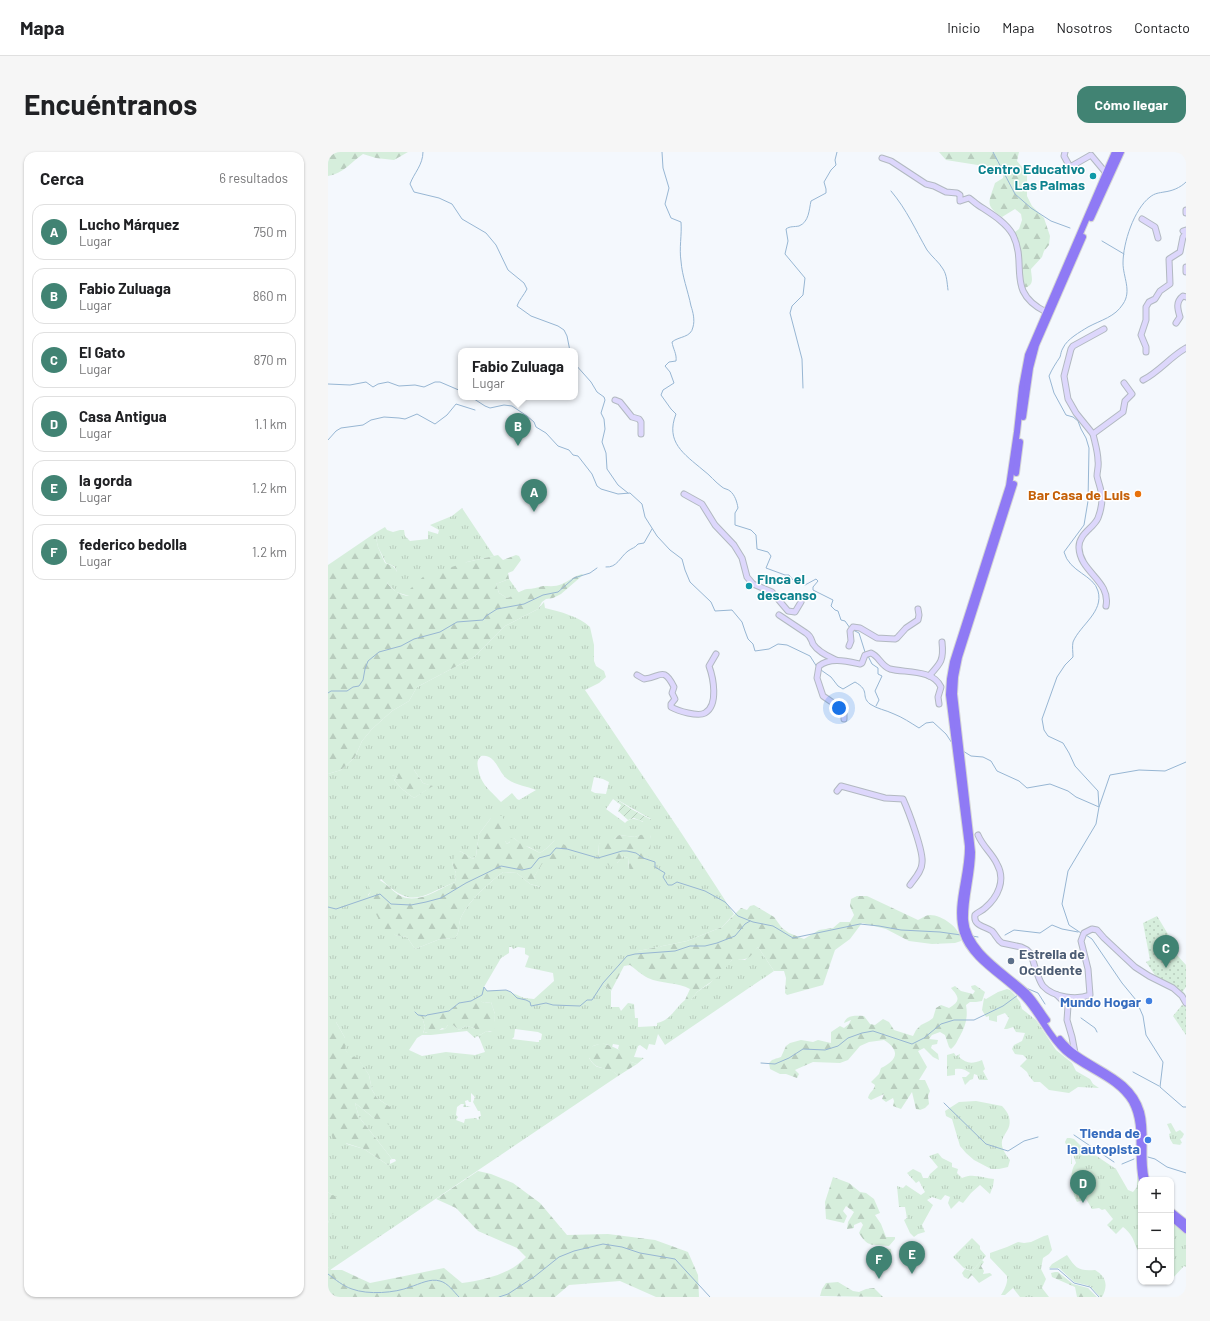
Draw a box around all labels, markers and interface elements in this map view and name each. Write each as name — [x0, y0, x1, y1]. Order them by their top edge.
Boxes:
text: Mapa — [20, 16, 64, 39]
text: Inicio — [947, 19, 980, 36]
text: Mapa — [1002, 19, 1034, 36]
text: Nosotros — [1056, 19, 1112, 36]
text: Contacto — [1134, 19, 1190, 36]
button: Cómo llegar — [1077, 86, 1186, 123]
text: Encuéntranos — [24, 87, 197, 121]
place label: Centro Educativo Las Palmas — [978, 160, 1085, 193]
text: Cerca — [40, 168, 84, 188]
text: 6 resultados — [219, 170, 288, 186]
marker: Centro Educativo Las Palmas — [1088, 171, 1098, 181]
text: Lucho Márquez — [79, 215, 179, 233]
text: A — [50, 224, 58, 240]
text: 750 m — [253, 224, 287, 240]
text: Lugar — [79, 233, 112, 249]
text: Fabio Zuluaga — [79, 279, 171, 297]
text: B — [50, 288, 58, 304]
text: 860 m — [253, 288, 287, 304]
text: Lugar — [79, 297, 112, 313]
text: El Gato — [79, 343, 125, 361]
popup — [458, 348, 578, 400]
text: C — [50, 352, 58, 368]
text: 870 m — [253, 352, 287, 368]
text: Fabio Zuluaga — [472, 357, 564, 375]
text: Lugar — [79, 361, 112, 377]
text: Lugar — [472, 375, 505, 391]
text: Casa Antigua — [79, 407, 167, 425]
pin: B — [505, 413, 531, 446]
text: D — [50, 416, 58, 432]
text: 1.1 km — [254, 416, 287, 432]
text: Lugar — [79, 425, 112, 441]
text: la gorda — [79, 471, 132, 489]
pin: A — [521, 479, 547, 512]
text: E — [50, 480, 58, 496]
text: 1.2 km — [252, 480, 287, 496]
place label: Bar Casa de Luis — [1028, 486, 1130, 503]
text: Lugar — [79, 489, 112, 505]
marker: Bar Casa de Luis — [1133, 489, 1143, 499]
text: federico bedolla — [79, 535, 187, 553]
text: F — [50, 544, 58, 560]
text: 1.2 km — [252, 544, 287, 560]
text: Lugar — [79, 553, 112, 569]
place label: Finca el descanso — [757, 570, 817, 603]
marker: Finca el descanso — [744, 581, 754, 591]
your location — [829, 698, 849, 718]
pin: C — [1153, 935, 1179, 968]
place label: Estrella de Occidente — [1019, 945, 1085, 978]
marker: Estrella de Occidente — [1006, 956, 1016, 966]
place label: Mundo Hogar — [1060, 993, 1142, 1010]
marker: Mundo Hogar — [1144, 996, 1154, 1006]
place label: Tienda de la autopista — [1067, 1124, 1140, 1157]
marker: Tienda de la autopista — [1143, 1135, 1153, 1145]
pin: D — [1070, 1170, 1096, 1203]
map controls — [1138, 1177, 1174, 1285]
button: + — [1138, 1177, 1174, 1213]
button: − — [1138, 1213, 1174, 1249]
pin: E — [899, 1241, 925, 1274]
pin: F — [866, 1246, 892, 1279]
button: locate — [1138, 1249, 1174, 1285]

